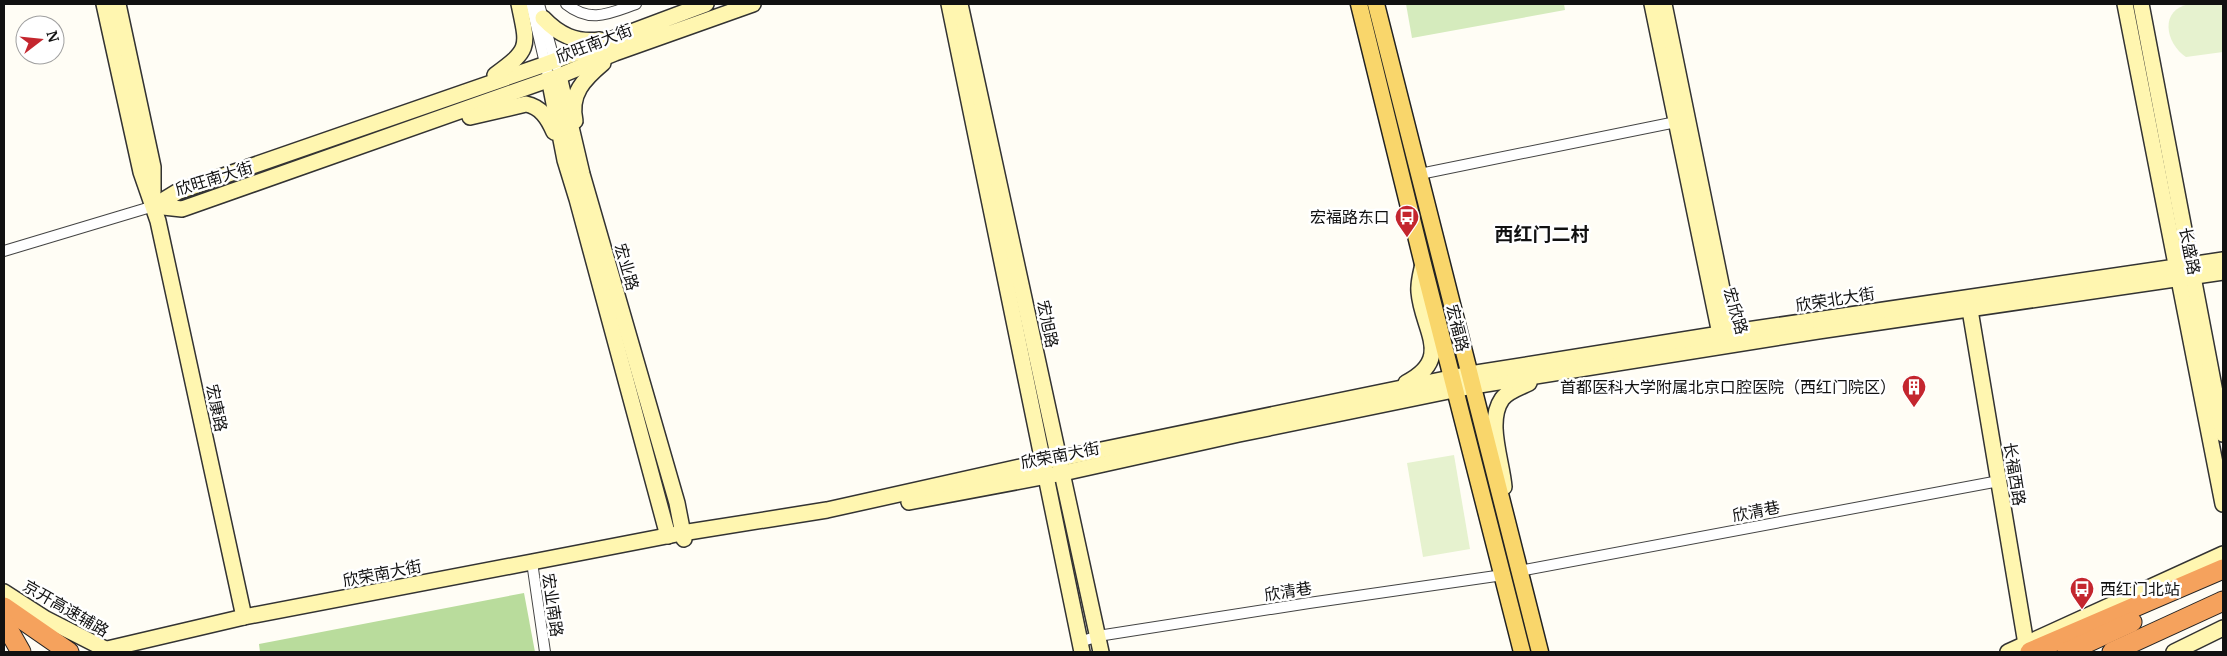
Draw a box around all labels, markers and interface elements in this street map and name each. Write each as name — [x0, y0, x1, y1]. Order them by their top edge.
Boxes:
north arrow — [15, 15, 65, 65]
street label: 欣旺南大街 — [553, 19, 635, 67]
text: N — [42, 29, 63, 44]
street label: 欣旺南大街 — [173, 157, 255, 199]
bus stop icon: 宏福路东口 — [1394, 204, 1420, 238]
place label: 宏福路东口 — [1310, 207, 1390, 227]
district label: 西红门二村 — [1494, 222, 1590, 246]
street label: 长盛路 — [2176, 226, 2204, 276]
street label: 宏业路 — [611, 241, 643, 293]
street label: 欣荣北大街 — [1794, 283, 1876, 315]
street label: 宏欣路 — [1720, 285, 1752, 337]
street label: 宏旭路 — [1033, 298, 1063, 350]
street label: 宏福路 — [1442, 302, 1474, 354]
building icon: 首都医科大学附属北京口腔医院（西红门院区） — [1901, 374, 1927, 408]
place label: 首都医科大学附属北京口腔医院（西红门院区） — [1560, 377, 1896, 397]
street label: 宏康路 — [202, 382, 232, 434]
street label: 欣荣南大街 — [1019, 438, 1101, 472]
street label: 长福西路 — [2000, 441, 2030, 507]
street label: 欣清巷 — [1731, 497, 1781, 525]
street label: 欣荣南大街 — [341, 556, 423, 590]
street label: 宏业南路 — [539, 572, 567, 638]
street label: 京开高速辅路 — [19, 575, 113, 641]
bus stop icon: 西红门北站 — [2069, 576, 2095, 610]
street label: 欣清巷 — [1263, 577, 1313, 605]
place label: 西红门北站 — [2100, 579, 2180, 599]

